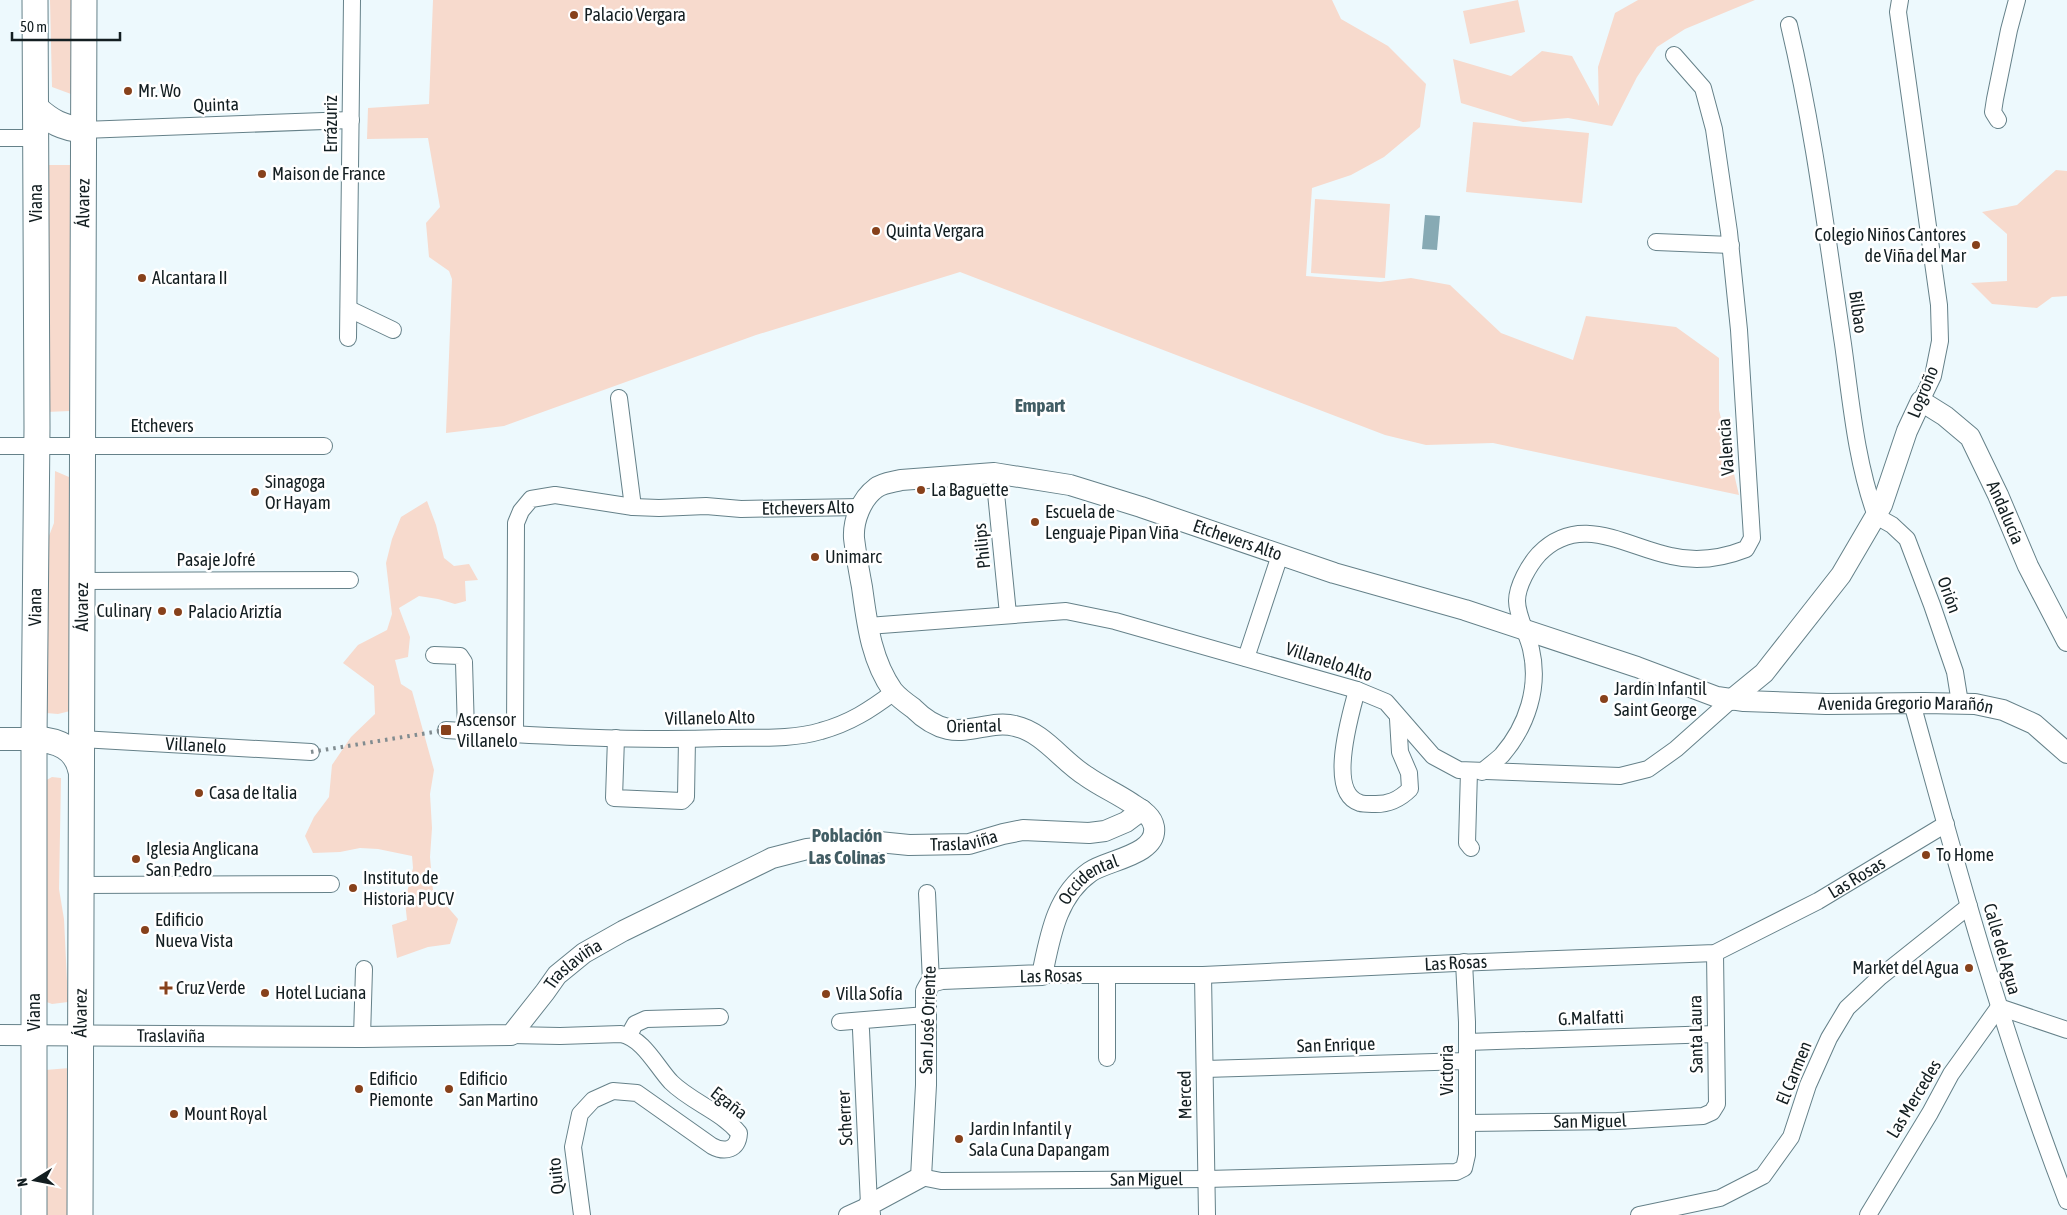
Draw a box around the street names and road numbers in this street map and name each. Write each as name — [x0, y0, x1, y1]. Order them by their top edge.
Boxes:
street label: Quinta — [193, 93, 239, 116]
street label: Errázuriz — [320, 95, 341, 153]
street label: Álvarez — [72, 178, 93, 228]
street label: Viana — [25, 184, 46, 222]
street label: Bilbao — [1845, 289, 1872, 335]
street label: Logroño — [1903, 363, 1942, 421]
street label: Etchevers — [130, 415, 194, 436]
street label: Valencia — [1713, 418, 1738, 476]
street label: Andalucía — [1983, 477, 2029, 547]
street label: Etchevers Alto — [761, 496, 854, 519]
street label: Etchevers Alto — [1191, 515, 1285, 565]
street label: Philips — [969, 522, 994, 570]
street label: Pasaje Jofré — [176, 549, 256, 570]
street label: Orión — [1933, 574, 1966, 616]
street label: Álvarez — [71, 582, 92, 632]
street label: Viana — [24, 588, 45, 626]
street label: Villanelo Alto — [1283, 638, 1375, 685]
street label: Avenida Gregorio Marañón — [1818, 692, 1996, 718]
street label: Villanelo Alto — [665, 706, 755, 729]
street label: Oriental — [946, 715, 1002, 736]
street label: Villanelo — [165, 733, 227, 757]
street label: Traslaviña — [930, 825, 1000, 855]
street label: Occidental — [1053, 850, 1121, 908]
street label: Las Rosas — [1824, 852, 1889, 902]
street label: Calle del Agua — [1979, 901, 2026, 997]
street label: Traslaviña — [539, 934, 605, 993]
street label: Las Rosas — [1424, 951, 1487, 974]
street label: Las Rosas — [1019, 964, 1083, 987]
street label: San José Oriente — [915, 965, 940, 1075]
street label: Álvarez — [70, 988, 91, 1038]
street label: Viana — [23, 993, 44, 1031]
street label: Santa Laura — [1684, 995, 1707, 1073]
street label: G.Malfatti — [1558, 1006, 1624, 1029]
street label: Traslaviña — [137, 1025, 205, 1046]
street label: San Enrique — [1296, 1033, 1376, 1056]
street label: El Carmen — [1771, 1038, 1816, 1108]
street label: Victoria — [1436, 1045, 1457, 1095]
street label: Las Mercedes — [1882, 1056, 1945, 1142]
street label: Merced — [1174, 1070, 1195, 1120]
street label: Egaña — [707, 1082, 752, 1123]
street label: Scherrer — [833, 1089, 856, 1146]
street label: San Miguel — [1553, 1109, 1627, 1132]
street label: Quito — [543, 1157, 568, 1195]
street label: San Miguel — [1110, 1168, 1183, 1190]

